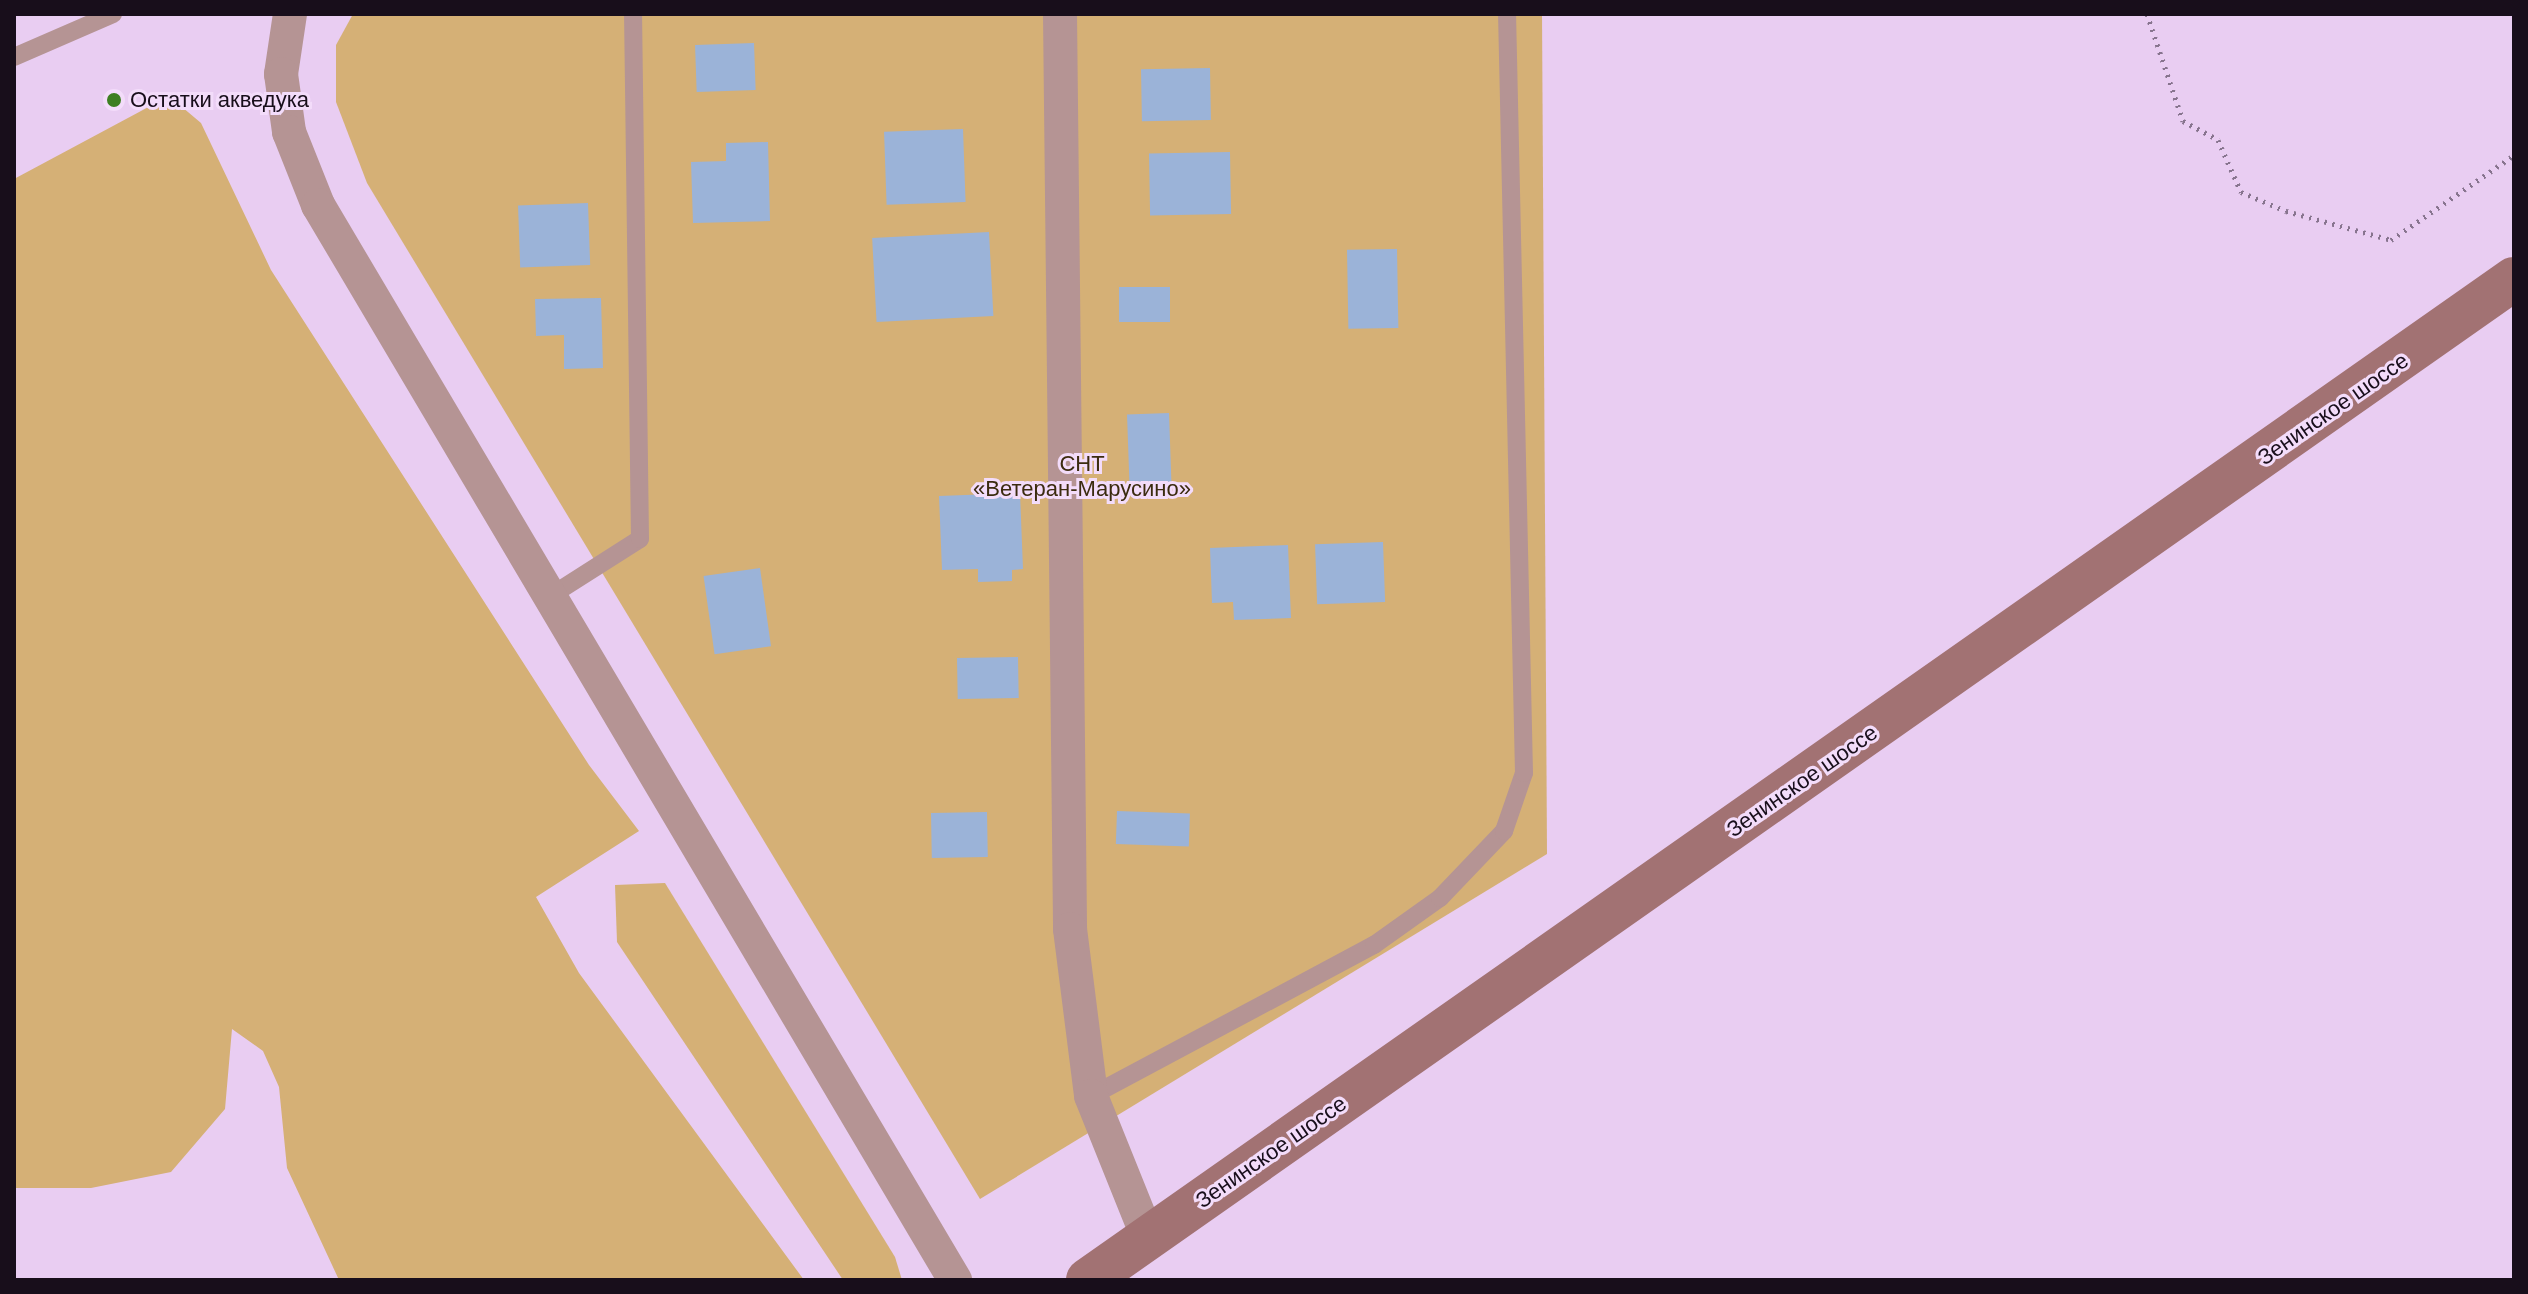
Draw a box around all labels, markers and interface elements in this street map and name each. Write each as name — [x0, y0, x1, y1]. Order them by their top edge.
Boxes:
place label: Остатки акведука — [130, 87, 309, 113]
marker: Остатки акведука — [105, 91, 123, 109]
street label: Зенинское шоссе — [2253, 347, 2413, 471]
park label: СНТ «Ветеран-Марусино» — [973, 450, 1191, 502]
street label: Зенинское шоссе — [1722, 719, 1882, 843]
street label: Зенинское шоссе — [1191, 1090, 1351, 1214]

